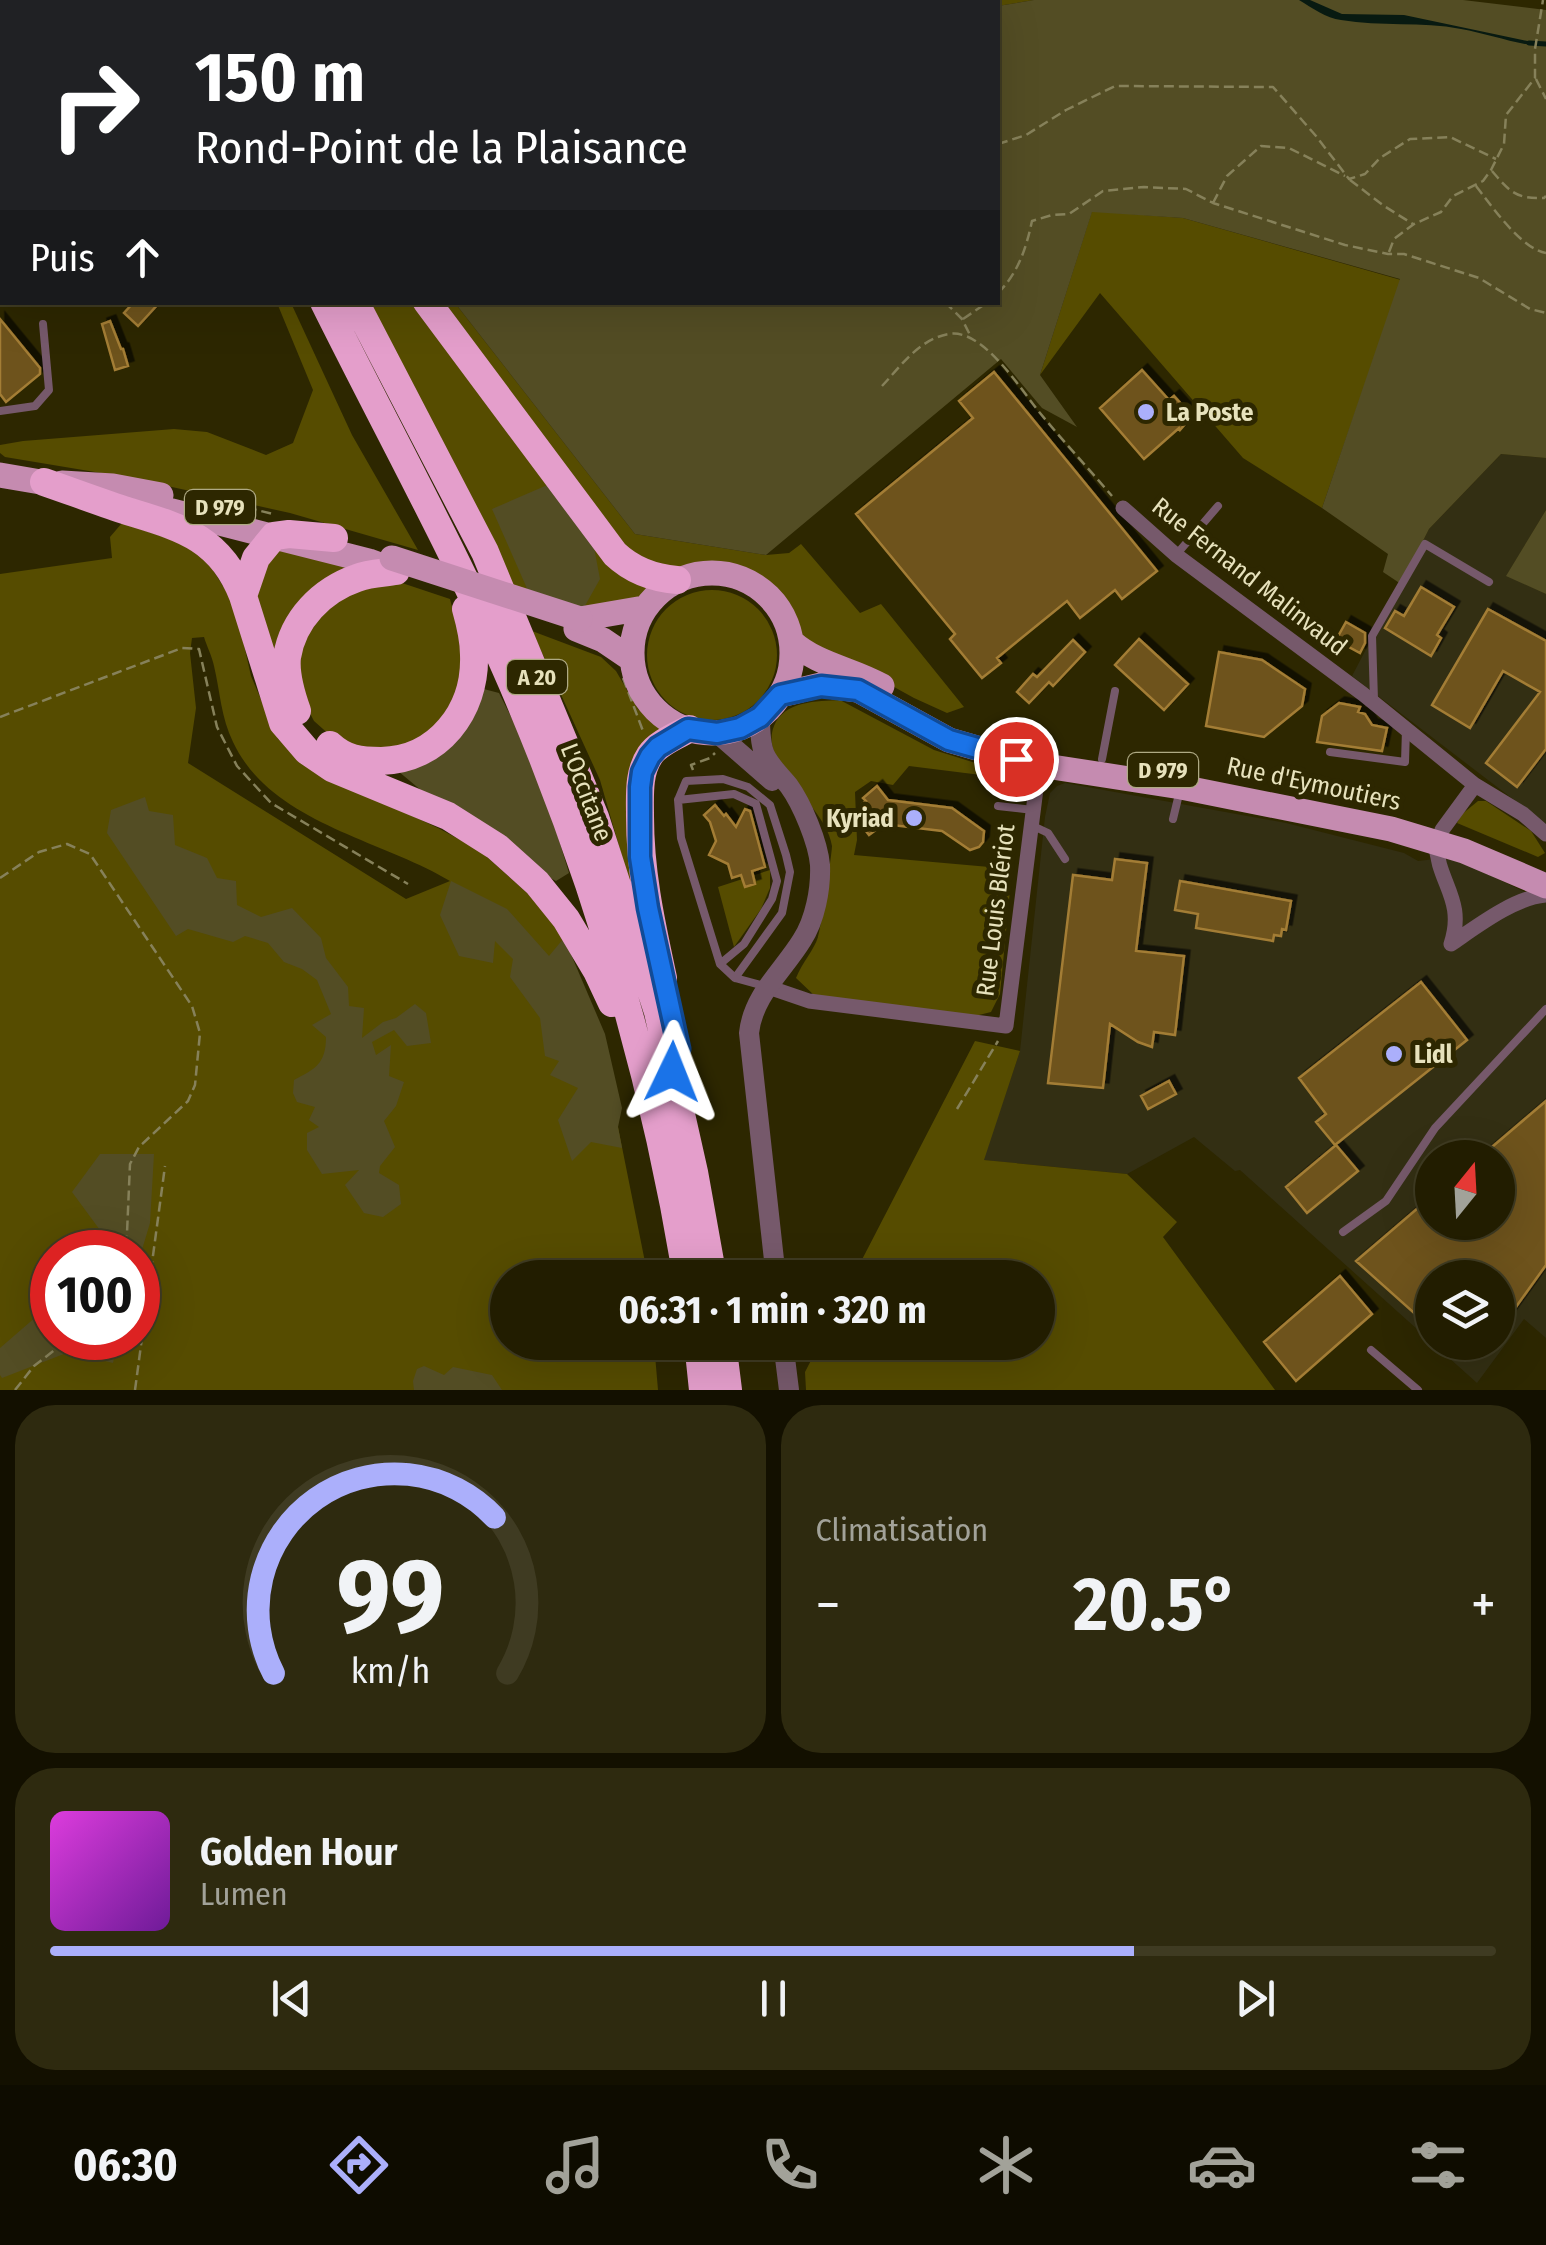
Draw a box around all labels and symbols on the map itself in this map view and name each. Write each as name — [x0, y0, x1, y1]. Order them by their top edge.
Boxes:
place label: La Poste — [1166, 398, 1254, 428]
marker: La Poste — [1135, 401, 1157, 423]
road number: D 979 — [185, 490, 255, 524]
street label: Rue Fernand Malinvaud — [1146, 491, 1353, 662]
road number: A 20 — [507, 660, 567, 694]
pin — [974, 717, 1059, 802]
street label: L'Occitane — [554, 739, 618, 845]
street label: Rue d'Eymoutiers — [1224, 751, 1404, 817]
road number: D 979 — [1128, 753, 1198, 787]
place label: Kyriad — [826, 804, 894, 834]
marker: Kyriad — [903, 807, 925, 829]
street label: Rue Louis Blériot — [971, 821, 1022, 998]
position arrow — [620, 1020, 724, 1124]
place label: Lidl — [1414, 1040, 1453, 1070]
marker: Lidl — [1383, 1043, 1405, 1065]
north arrow — [1415, 1140, 1515, 1240]
speed limit sign: 100 — [30, 1230, 160, 1360]

